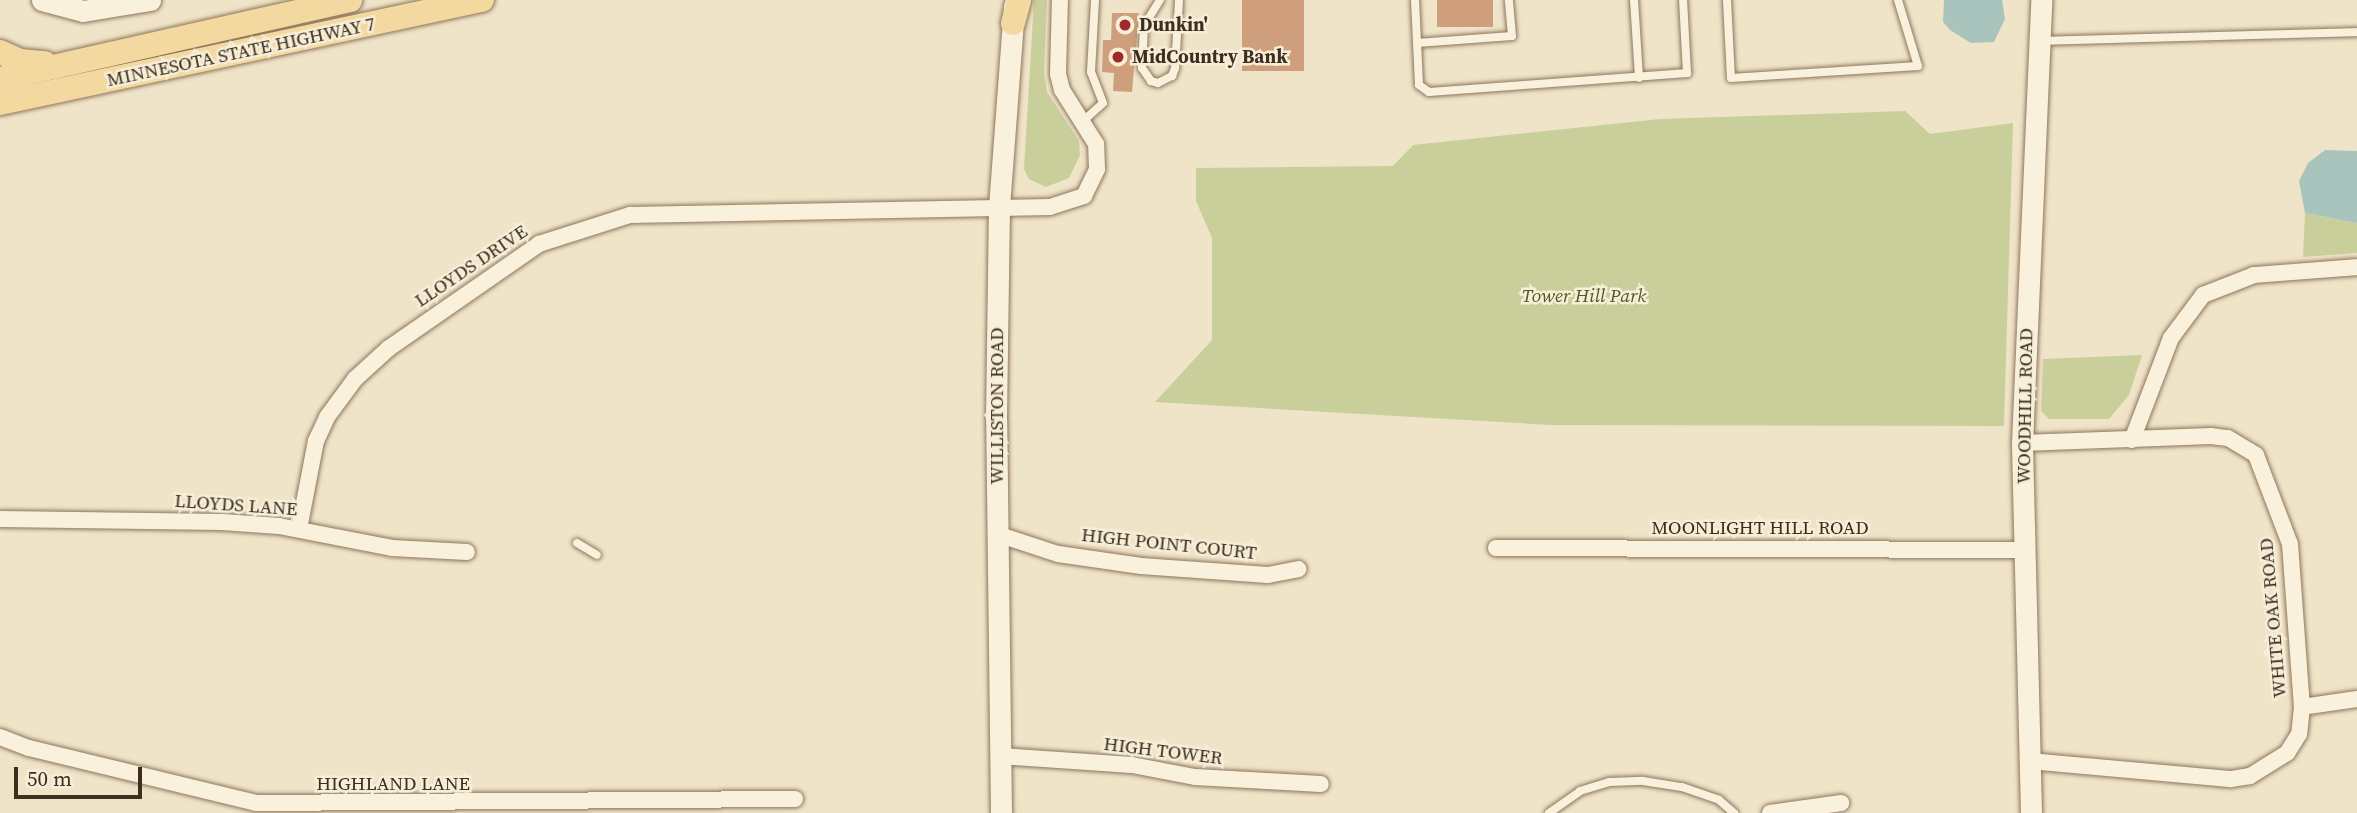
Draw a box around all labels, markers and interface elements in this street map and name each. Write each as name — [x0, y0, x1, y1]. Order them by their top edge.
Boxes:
street label: MINNESOTA STATE HIGHWAY 7 — [104, 12, 378, 92]
place label: Dunkin' — [1139, 14, 1208, 36]
marker: Dunkin' — [1117, 17, 1133, 33]
place label: MidCountry Bank — [1132, 46, 1287, 68]
marker: MidCountry Bank — [1110, 49, 1126, 65]
street label: LLOYDS DRIVE — [410, 220, 532, 312]
park label: Tower Hill Park — [1522, 285, 1646, 307]
street label: WILLISTON ROAD — [986, 327, 1008, 485]
street label: WOODHILL ROAD — [2012, 328, 2038, 484]
street label: LLOYDS LANE — [174, 489, 298, 521]
street label: MOONLIGHT HILL ROAD — [1651, 517, 1869, 539]
street label: HIGH POINT COURT — [1080, 523, 1258, 565]
street label: WHITE OAK ROAD — [2255, 537, 2291, 699]
street label: HIGH TOWER — [1102, 732, 1224, 770]
scale bar — [18, 754, 145, 798]
text: 50 m — [27, 764, 72, 793]
street label: HIGHLAND LANE — [316, 773, 470, 795]

